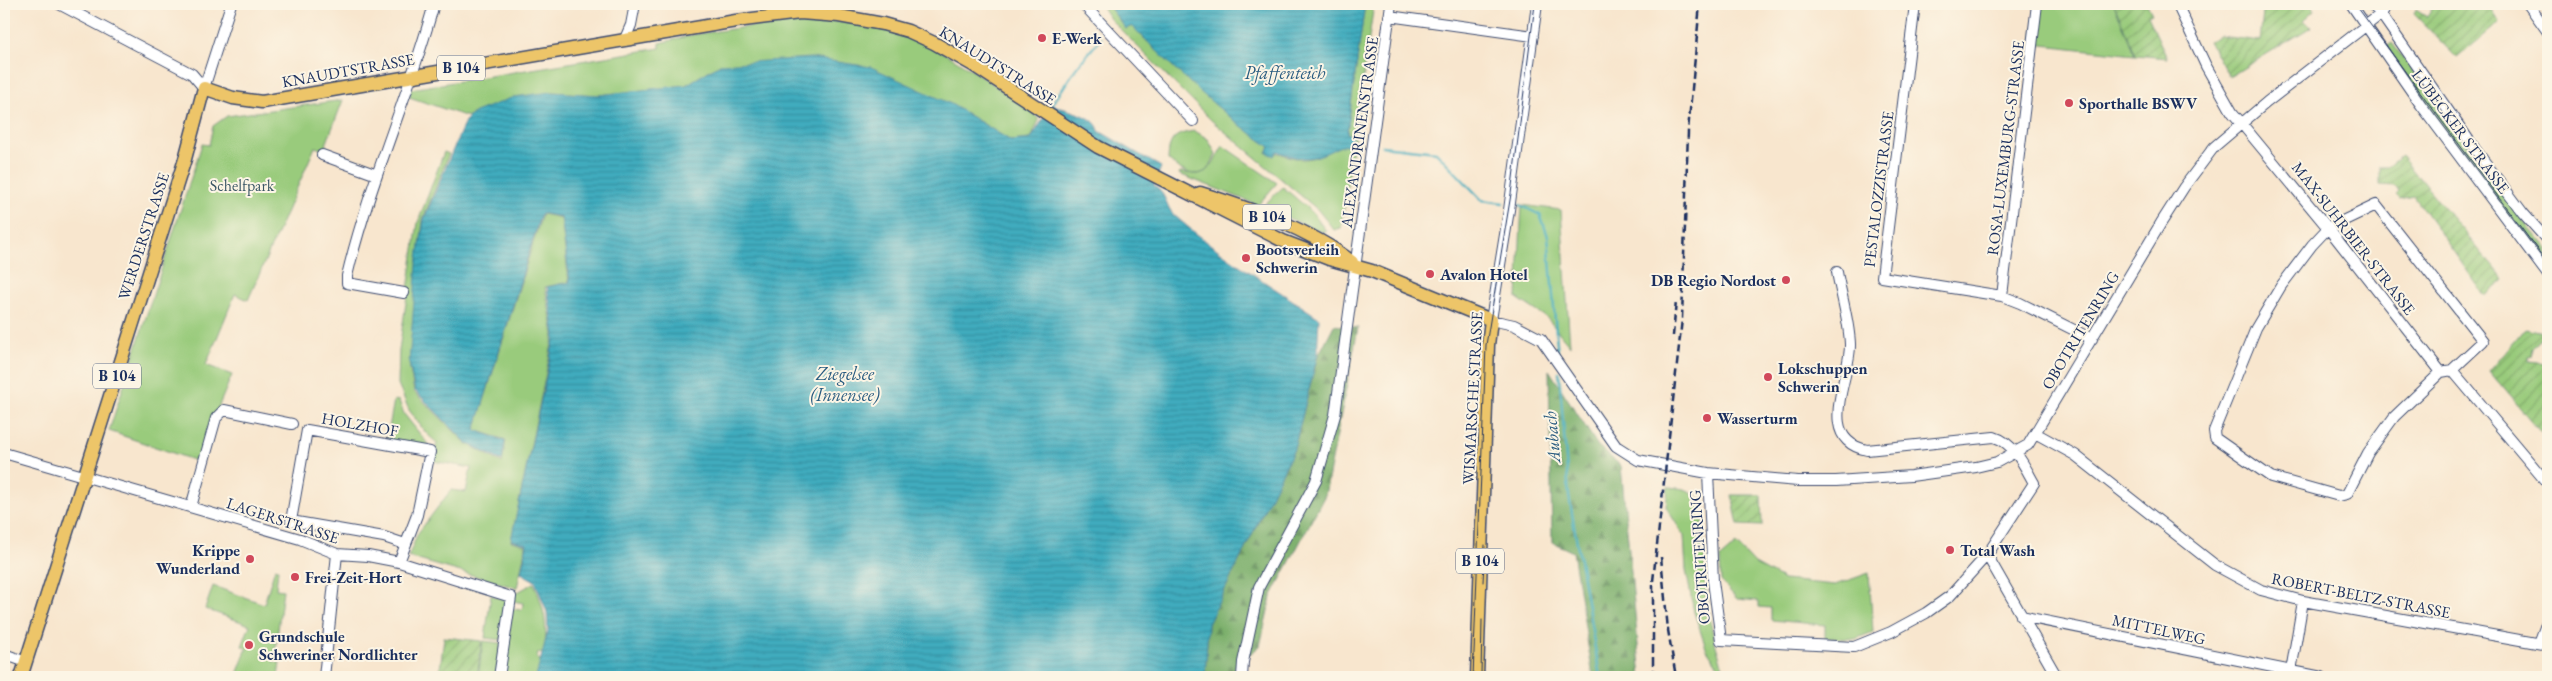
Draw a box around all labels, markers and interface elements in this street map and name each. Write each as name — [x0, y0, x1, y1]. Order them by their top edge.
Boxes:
street label: KNAUDTSTRASSE — [935, 21, 1060, 110]
place label: E-Werk — [1052, 28, 1102, 49]
marker: E-Werk — [1036, 32, 1048, 44]
street label: ALEXANDRINENSTRASSE — [1336, 35, 1383, 230]
street label: ROSA-LUXEMBURG-STRASSE — [1982, 39, 2029, 257]
street label: KNAUDTSTRASSE — [280, 49, 416, 92]
road number: B 104 — [437, 56, 485, 80]
water label: Pfaffenteich — [1244, 61, 1326, 85]
street label: LÜBECKER STRASSE — [2407, 65, 2514, 198]
place label: Sporthalle BSWV — [2079, 93, 2198, 114]
marker: Sporthalle BSWV — [2063, 97, 2075, 109]
street label: PESTALOZZISTRASSE — [1858, 110, 1898, 268]
street label: MAX-SUHRBIER-STRASSE — [2287, 157, 2420, 319]
street label: WERDERSTRASSE — [113, 170, 174, 303]
park label: Schelfpark — [210, 175, 275, 196]
road number: B 104 — [1243, 204, 1291, 230]
place label: Bootsverleih Schwerin — [1256, 239, 1339, 278]
marker: Bootsverleih Schwerin — [1240, 252, 1252, 264]
place label: Avalon Hotel — [1439, 264, 1528, 285]
street label: OBOTRITENRING — [2037, 267, 2124, 393]
marker: Avalon Hotel — [1424, 268, 1436, 280]
place label: DB Regio Nordost — [1651, 270, 1776, 291]
marker: DB Regio Nordost — [1780, 274, 1792, 286]
street label: WISMARSCHE STRASSE — [1457, 311, 1488, 485]
place label: Lokschuppen Schwerin — [1778, 358, 1868, 397]
water label: Ziegelsee (Innensee) — [810, 362, 880, 406]
road number: B 104 — [93, 364, 141, 388]
marker: Lokschuppen Schwerin — [1762, 371, 1774, 383]
street label: HOLZHOF — [320, 407, 400, 442]
place label: Wasserturm — [1717, 408, 1798, 429]
water label: Aubach — [1538, 410, 1565, 466]
marker: Wasserturm — [1701, 412, 1713, 424]
street label: OBOTRITENRING — [1684, 489, 1715, 625]
street label: LAGERSTRASSE — [224, 492, 342, 549]
place label: Krippe Wunderland — [156, 540, 240, 579]
place label: Total Wash — [1960, 540, 2035, 561]
marker: Total Wash — [1944, 544, 1956, 556]
road number: B 104 — [1456, 548, 1504, 574]
marker: Krippe Wunderland — [244, 553, 256, 565]
place label: Frei-Zeit-Hort — [305, 567, 402, 588]
street label: ROBERT-BELTZ-STRASSE — [2270, 568, 2452, 623]
marker: Frei-Zeit-Hort — [289, 571, 301, 583]
street label: MITTELWEG — [2110, 609, 2208, 650]
place label: Grundschule Schweriner Nordlichter — [259, 626, 418, 665]
marker: Grundschule Schweriner Nordlichter — [243, 639, 255, 651]

